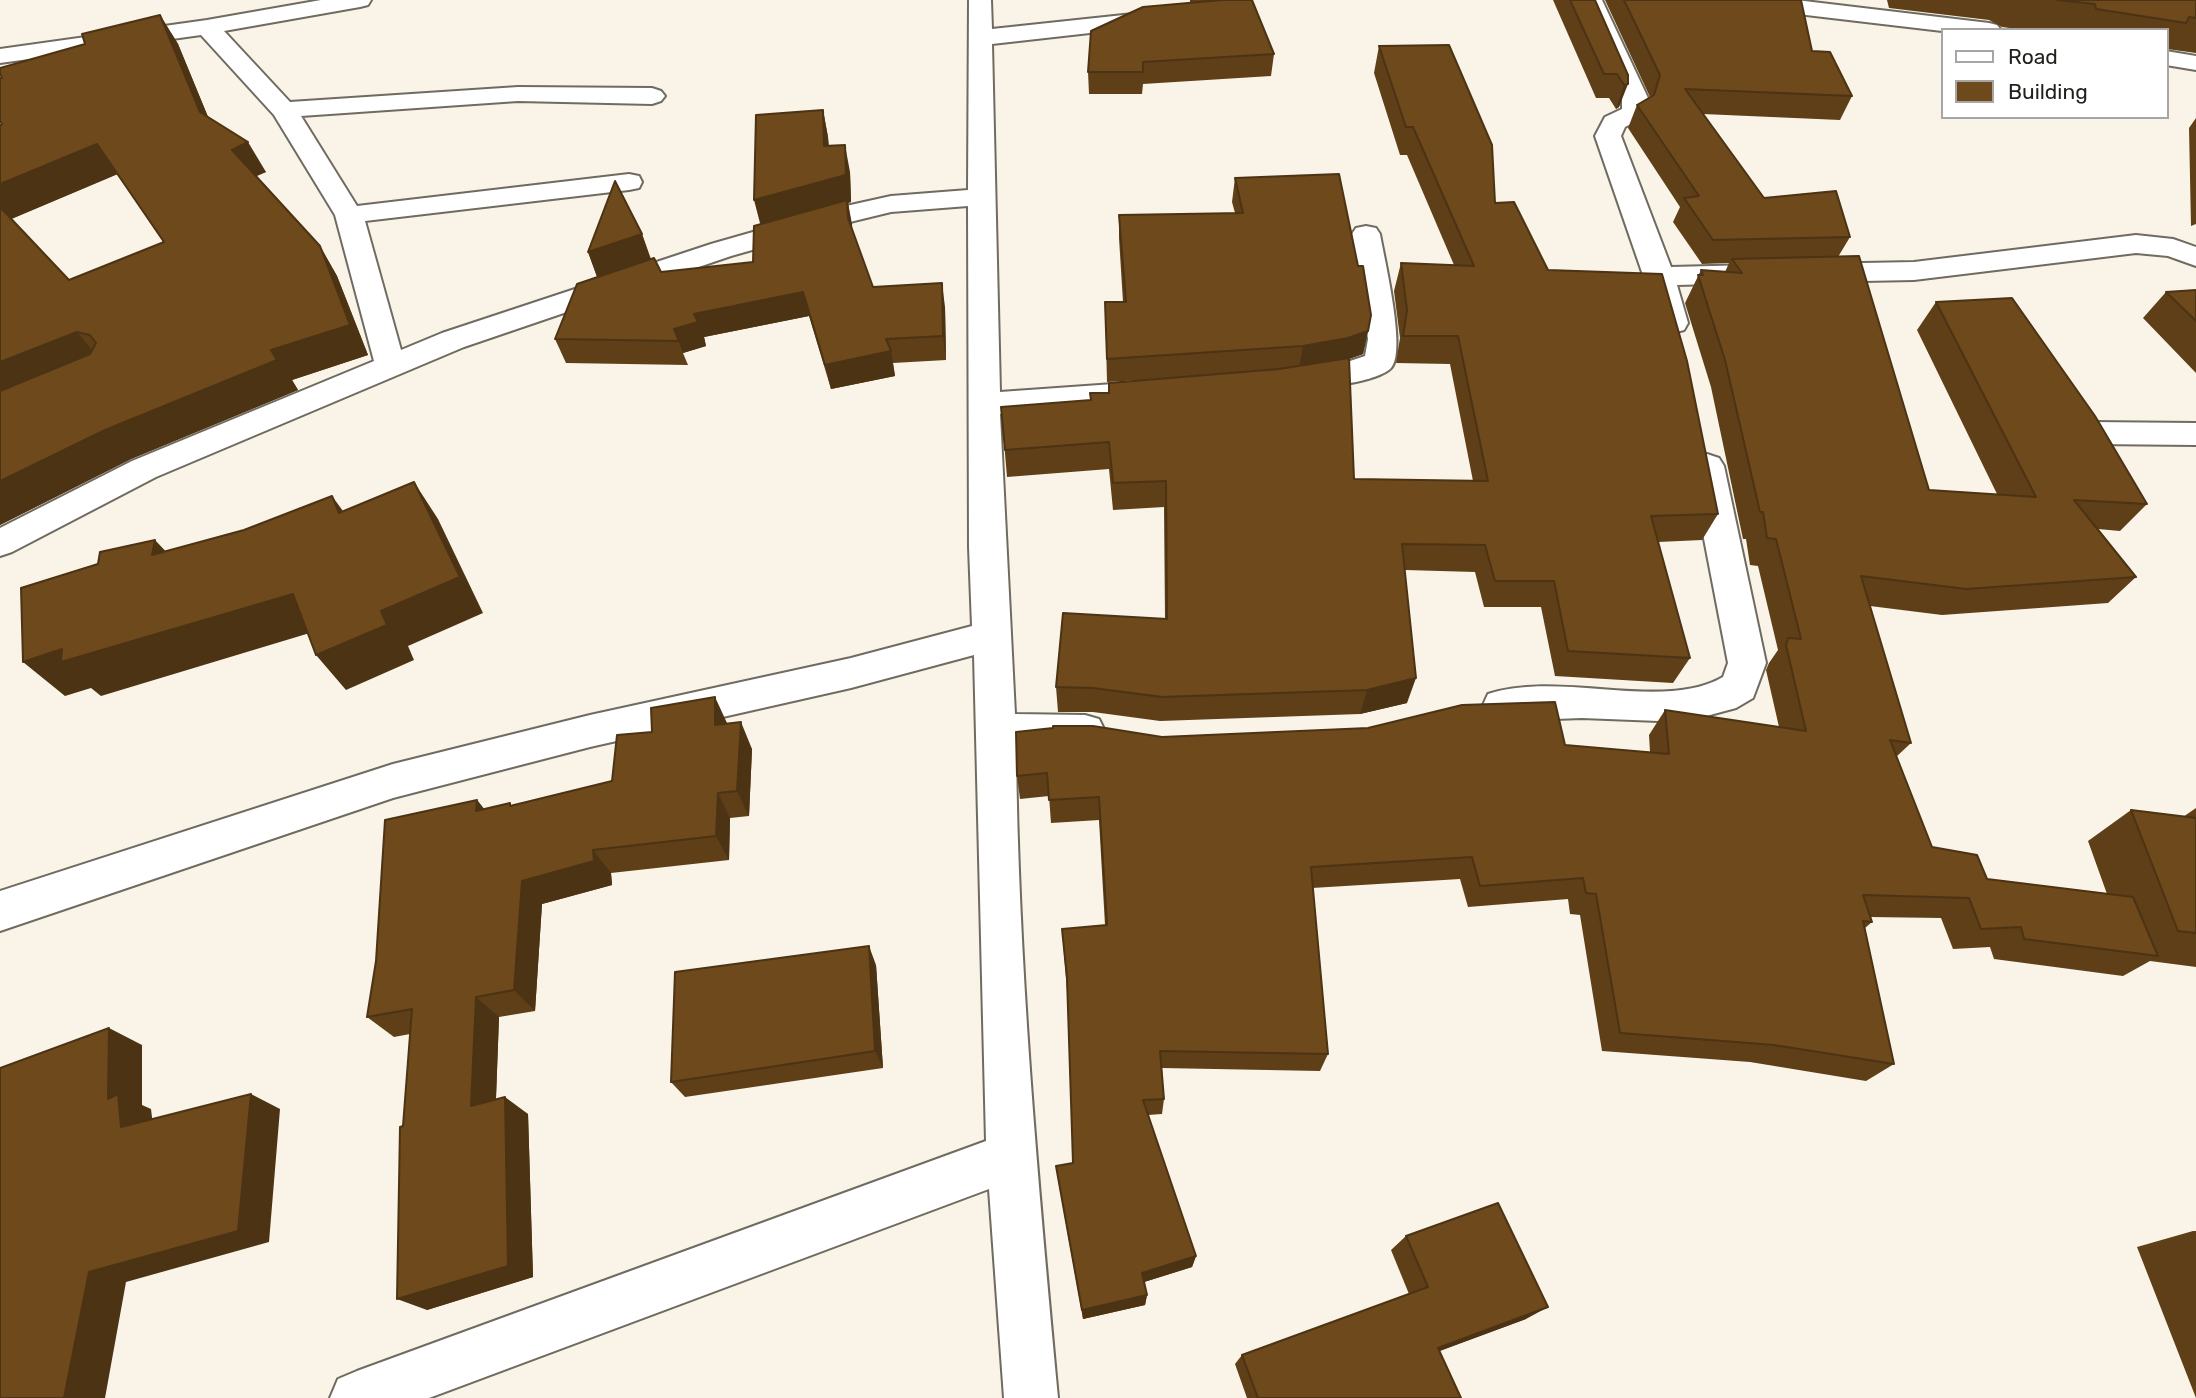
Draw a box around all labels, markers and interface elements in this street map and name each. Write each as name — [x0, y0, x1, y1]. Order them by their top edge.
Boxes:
legend — [1940, 28, 2168, 119]
text: Road — [2008, 44, 2058, 69]
text: Building — [2008, 79, 2088, 104]

